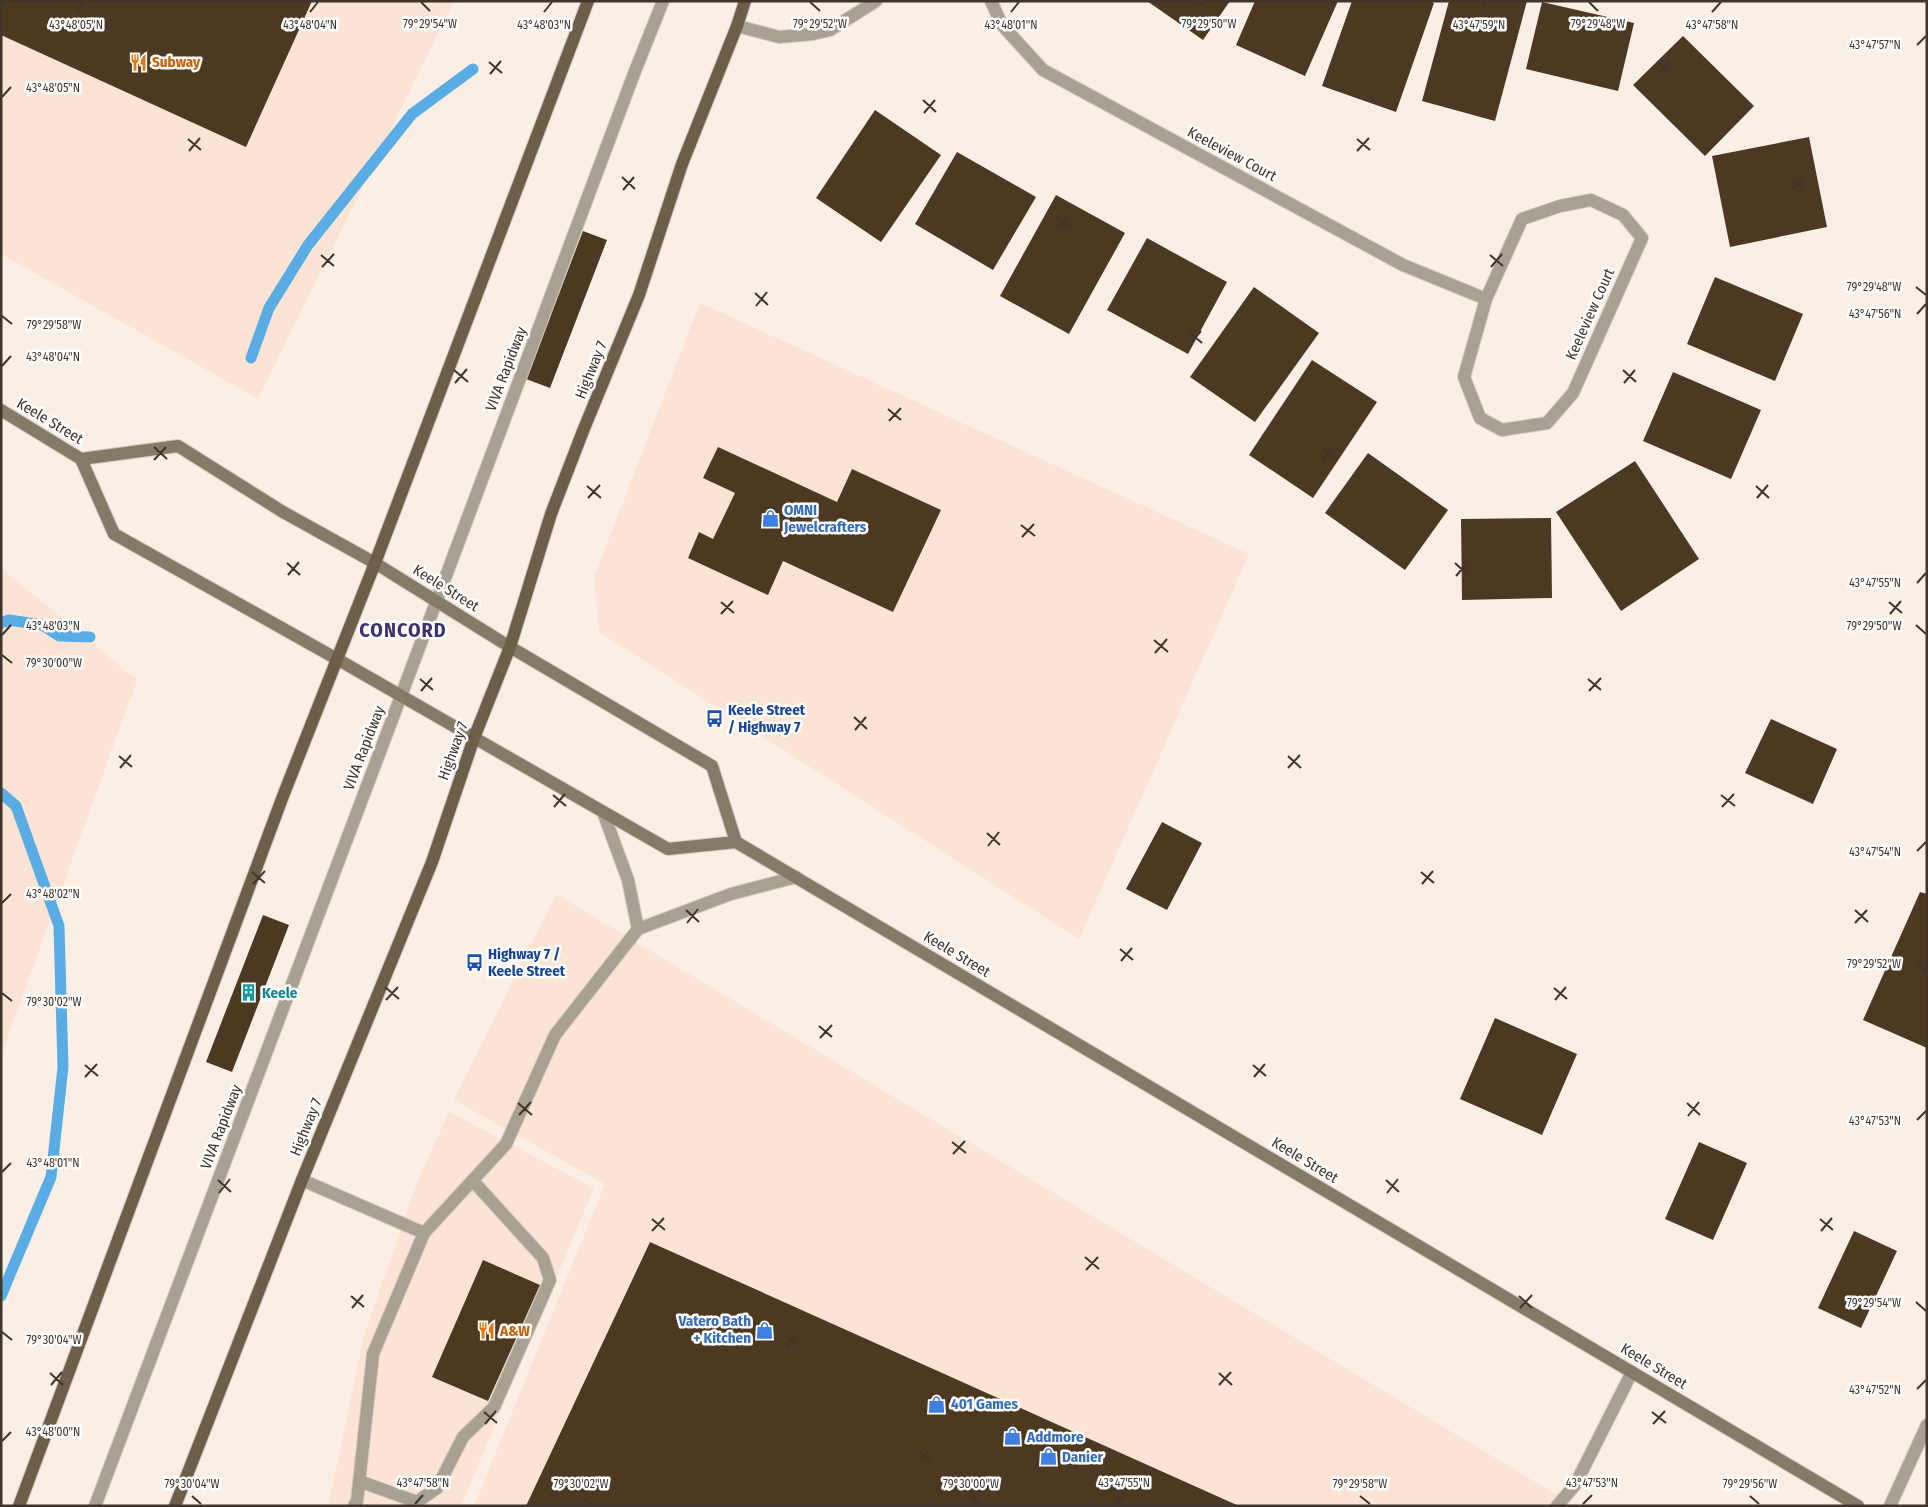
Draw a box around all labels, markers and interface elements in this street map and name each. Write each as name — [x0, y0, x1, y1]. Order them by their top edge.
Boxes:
text: 79°29'54"W — [403, 17, 457, 31]
text: 79°29'52"W — [793, 17, 847, 31]
text: 79°29'50"W — [1182, 17, 1236, 31]
text: 79°29'48"W — [1571, 17, 1625, 31]
text: 43°48'05"N — [49, 18, 103, 32]
text: 43°48'04"N — [283, 18, 337, 32]
text: 43°48'03"N — [517, 18, 571, 32]
text: 43°48'01"N — [984, 18, 1038, 32]
text: 43°47'59"N — [1453, 18, 1505, 32]
text: 43°47'58"N — [1686, 18, 1738, 32]
text: 43°47'57"N — [1849, 38, 1901, 52]
restaurant icon: Subway — [128, 52, 148, 72]
place label: Subway — [152, 53, 201, 71]
text: 43°48'05"N — [26, 81, 80, 95]
street label: Keeleview Court — [1184, 123, 1280, 185]
street label: Keeleview Court — [1562, 265, 1618, 363]
text: 79°29'48"W — [1847, 280, 1901, 294]
text: 43°47'56"N — [1849, 307, 1901, 321]
text: 79°29'58"W — [27, 318, 81, 332]
street label: VIVA Rapidway — [482, 324, 530, 414]
street label: Highway 7 — [571, 338, 611, 402]
text: 43°48'04"N — [26, 350, 80, 364]
street label: Keele Street — [14, 394, 87, 448]
place label: OMNI Jewelcrafters — [783, 501, 867, 536]
shop icon: OMNI Jewelcrafters — [760, 509, 780, 529]
street label: Keele Street — [410, 561, 482, 615]
text: 43°47'55"N — [1849, 576, 1901, 590]
district label: CONCORD — [359, 618, 447, 642]
text: 43°48'03"N — [26, 619, 80, 633]
text: 79°29'50"W — [1847, 619, 1901, 633]
text: 79°30'00"W — [26, 656, 82, 670]
place label: Keele Street / Highway 7 — [728, 701, 806, 736]
street label: VIVA Rapidway — [340, 703, 388, 793]
bus stop icon: Keele Street / Highway 7 — [704, 709, 724, 729]
street label: Highway 7 — [434, 719, 472, 783]
text: 43°47'54"N — [1849, 845, 1901, 859]
text: 43°48'02"N — [26, 887, 80, 901]
street label: Keele Street — [921, 927, 994, 981]
place label: Highway 7 / Keele Street — [488, 945, 566, 980]
bus stop icon: Highway 7 / Keele Street — [464, 953, 484, 973]
text: 79°29'52"W — [1847, 957, 1901, 971]
building icon: Keele — [238, 983, 258, 1003]
place label: Keele — [262, 984, 298, 1002]
text: 79°30'02"W — [27, 995, 81, 1009]
street label: VIVA Rapidway — [197, 1082, 245, 1172]
street label: Highway 7 — [286, 1095, 326, 1159]
text: 43°47'53"N — [1849, 1114, 1901, 1128]
street label: Keele Street — [1269, 1133, 1342, 1187]
text: 43°48'01"N — [26, 1156, 80, 1170]
text: 79°29'54"W — [1847, 1296, 1901, 1310]
place label: Vatero Bath + Kitchen — [677, 1312, 751, 1347]
shop icon: Vatero Bath + Kitchen — [755, 1320, 775, 1340]
restaurant icon: A&W — [476, 1321, 496, 1341]
place label: A&W — [499, 1322, 530, 1340]
text: 79°30'04"W — [27, 1333, 81, 1347]
street label: Keele Street — [1618, 1339, 1691, 1393]
text: 43°47'52"N — [1849, 1383, 1901, 1397]
shop icon: 401 Games — [927, 1394, 947, 1414]
place label: 401 Games — [951, 1395, 1018, 1413]
text: 43°48'00"N — [26, 1425, 80, 1439]
shop icon: Addmore — [1003, 1427, 1023, 1447]
place label: Addmore — [1026, 1428, 1084, 1446]
shop icon: Danier — [1038, 1447, 1058, 1467]
place label: Danier — [1062, 1448, 1104, 1466]
text: 43°47'58"N — [397, 1476, 449, 1490]
text: 43°47'55"N — [1098, 1476, 1150, 1490]
text: 43°47'53"N — [1566, 1476, 1618, 1490]
text: 79°30'04"W — [165, 1477, 219, 1491]
text: 79°30'02"W — [554, 1477, 608, 1491]
text: 79°30'00"W — [943, 1477, 999, 1491]
text: 79°29'58"W — [1333, 1477, 1387, 1491]
text: 79°29'56"W — [1723, 1477, 1777, 1491]

